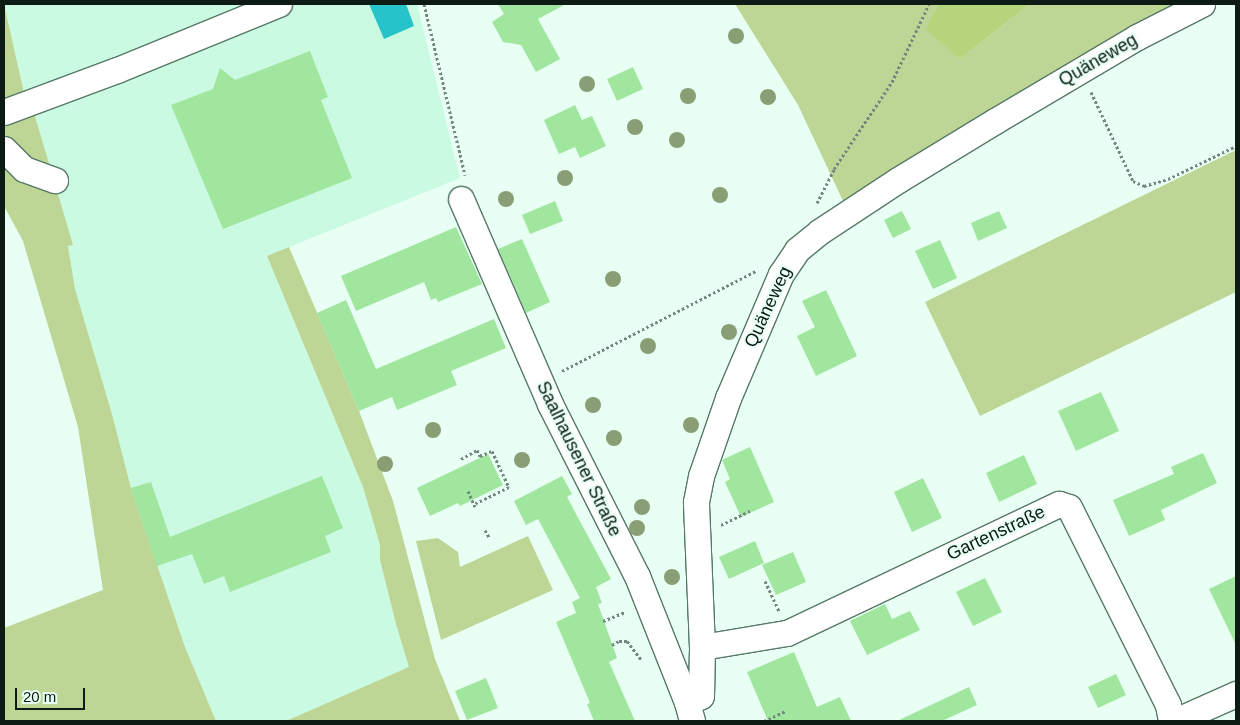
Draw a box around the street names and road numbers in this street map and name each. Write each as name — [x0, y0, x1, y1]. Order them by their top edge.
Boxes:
street label: Quäneweg — [1055, 29, 1141, 91]
street label: Quäneweg — [740, 263, 796, 351]
street label: Saalhausener Straße — [532, 378, 626, 540]
street label: Gartenstraße — [943, 501, 1049, 565]

